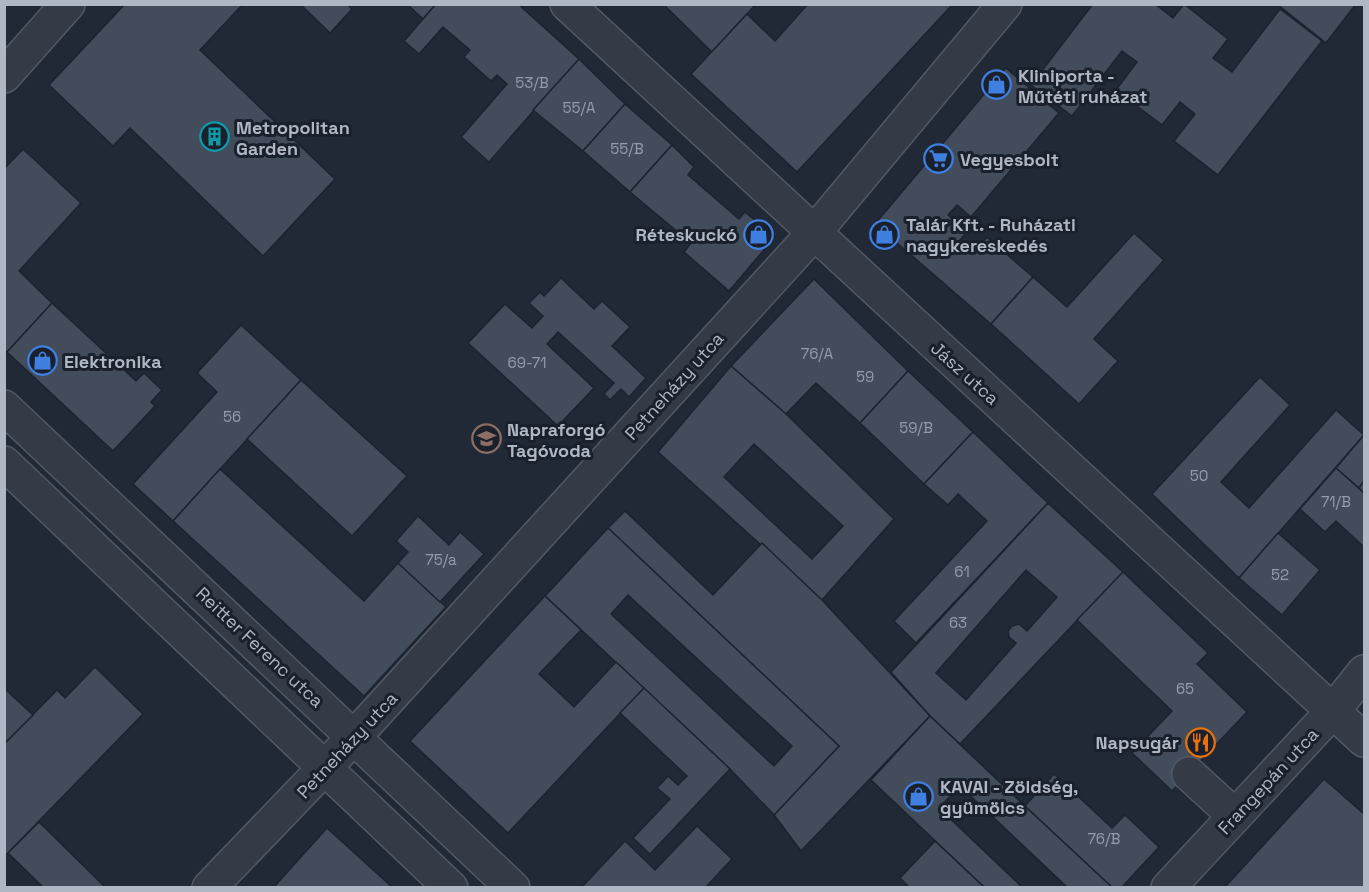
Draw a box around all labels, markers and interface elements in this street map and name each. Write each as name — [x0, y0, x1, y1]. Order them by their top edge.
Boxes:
place label: Kliniporta - Műtéti ruházat — [1018, 64, 1148, 108]
shop icon: Kliniporta - Műtéti ruházat — [981, 69, 1013, 101]
house number: 53/B — [515, 73, 549, 92]
house number: 55/A — [563, 98, 596, 117]
place label: Metropolitan Garden — [236, 116, 350, 160]
building icon: Metropolitan Garden — [199, 121, 231, 153]
house number: 55/B — [610, 139, 644, 158]
supermarket icon: Vegyesbolt — [923, 143, 955, 175]
place label: Vegyesbolt — [960, 148, 1059, 171]
place label: Talár Kft. - Ruházati nagykereskedés — [906, 213, 1076, 257]
shop icon: Réteskuckó — [742, 218, 774, 250]
shop icon: Talár Kft. - Ruházati nagykereskedés — [869, 218, 901, 250]
place label: Réteskuckó — [635, 223, 737, 246]
street label: Petneházy utca — [620, 327, 728, 445]
street label: Jász utca — [926, 336, 1004, 410]
house number: 76/A — [801, 344, 834, 363]
shop icon: Elektronika — [27, 345, 59, 377]
place label: Elektronika — [64, 350, 162, 373]
house number: 69-71 — [508, 353, 546, 372]
house number: 59 — [856, 367, 874, 386]
house number: 56 — [223, 407, 241, 426]
place label: Napraforgó Tagóvoda — [507, 418, 606, 462]
house number: 59/B — [899, 418, 933, 437]
school or university icon: Napraforgó Tagóvoda — [470, 423, 502, 455]
house number: 50 — [1190, 466, 1208, 485]
house number: 71/B — [1321, 492, 1351, 511]
house number: 75/a — [425, 550, 457, 569]
house number: 61 — [954, 562, 970, 581]
house number: 52 — [1271, 565, 1289, 584]
street label: Reitter Ferenc utca — [191, 582, 329, 712]
house number: 63 — [949, 613, 967, 632]
house number: 65 — [1176, 679, 1194, 698]
street label: Petneházy utca — [292, 687, 402, 803]
street label: Frangepán utca — [1213, 723, 1323, 839]
restaurant icon: Napsugár — [1184, 726, 1216, 758]
place label: Napsugár — [1096, 731, 1179, 754]
place label: KAVAI - Zöldség, gyümölcs — [940, 775, 1078, 819]
shop icon: KAVAI - Zöldség, gyümölcs — [903, 780, 935, 812]
house number: 76/B — [1088, 829, 1121, 848]

